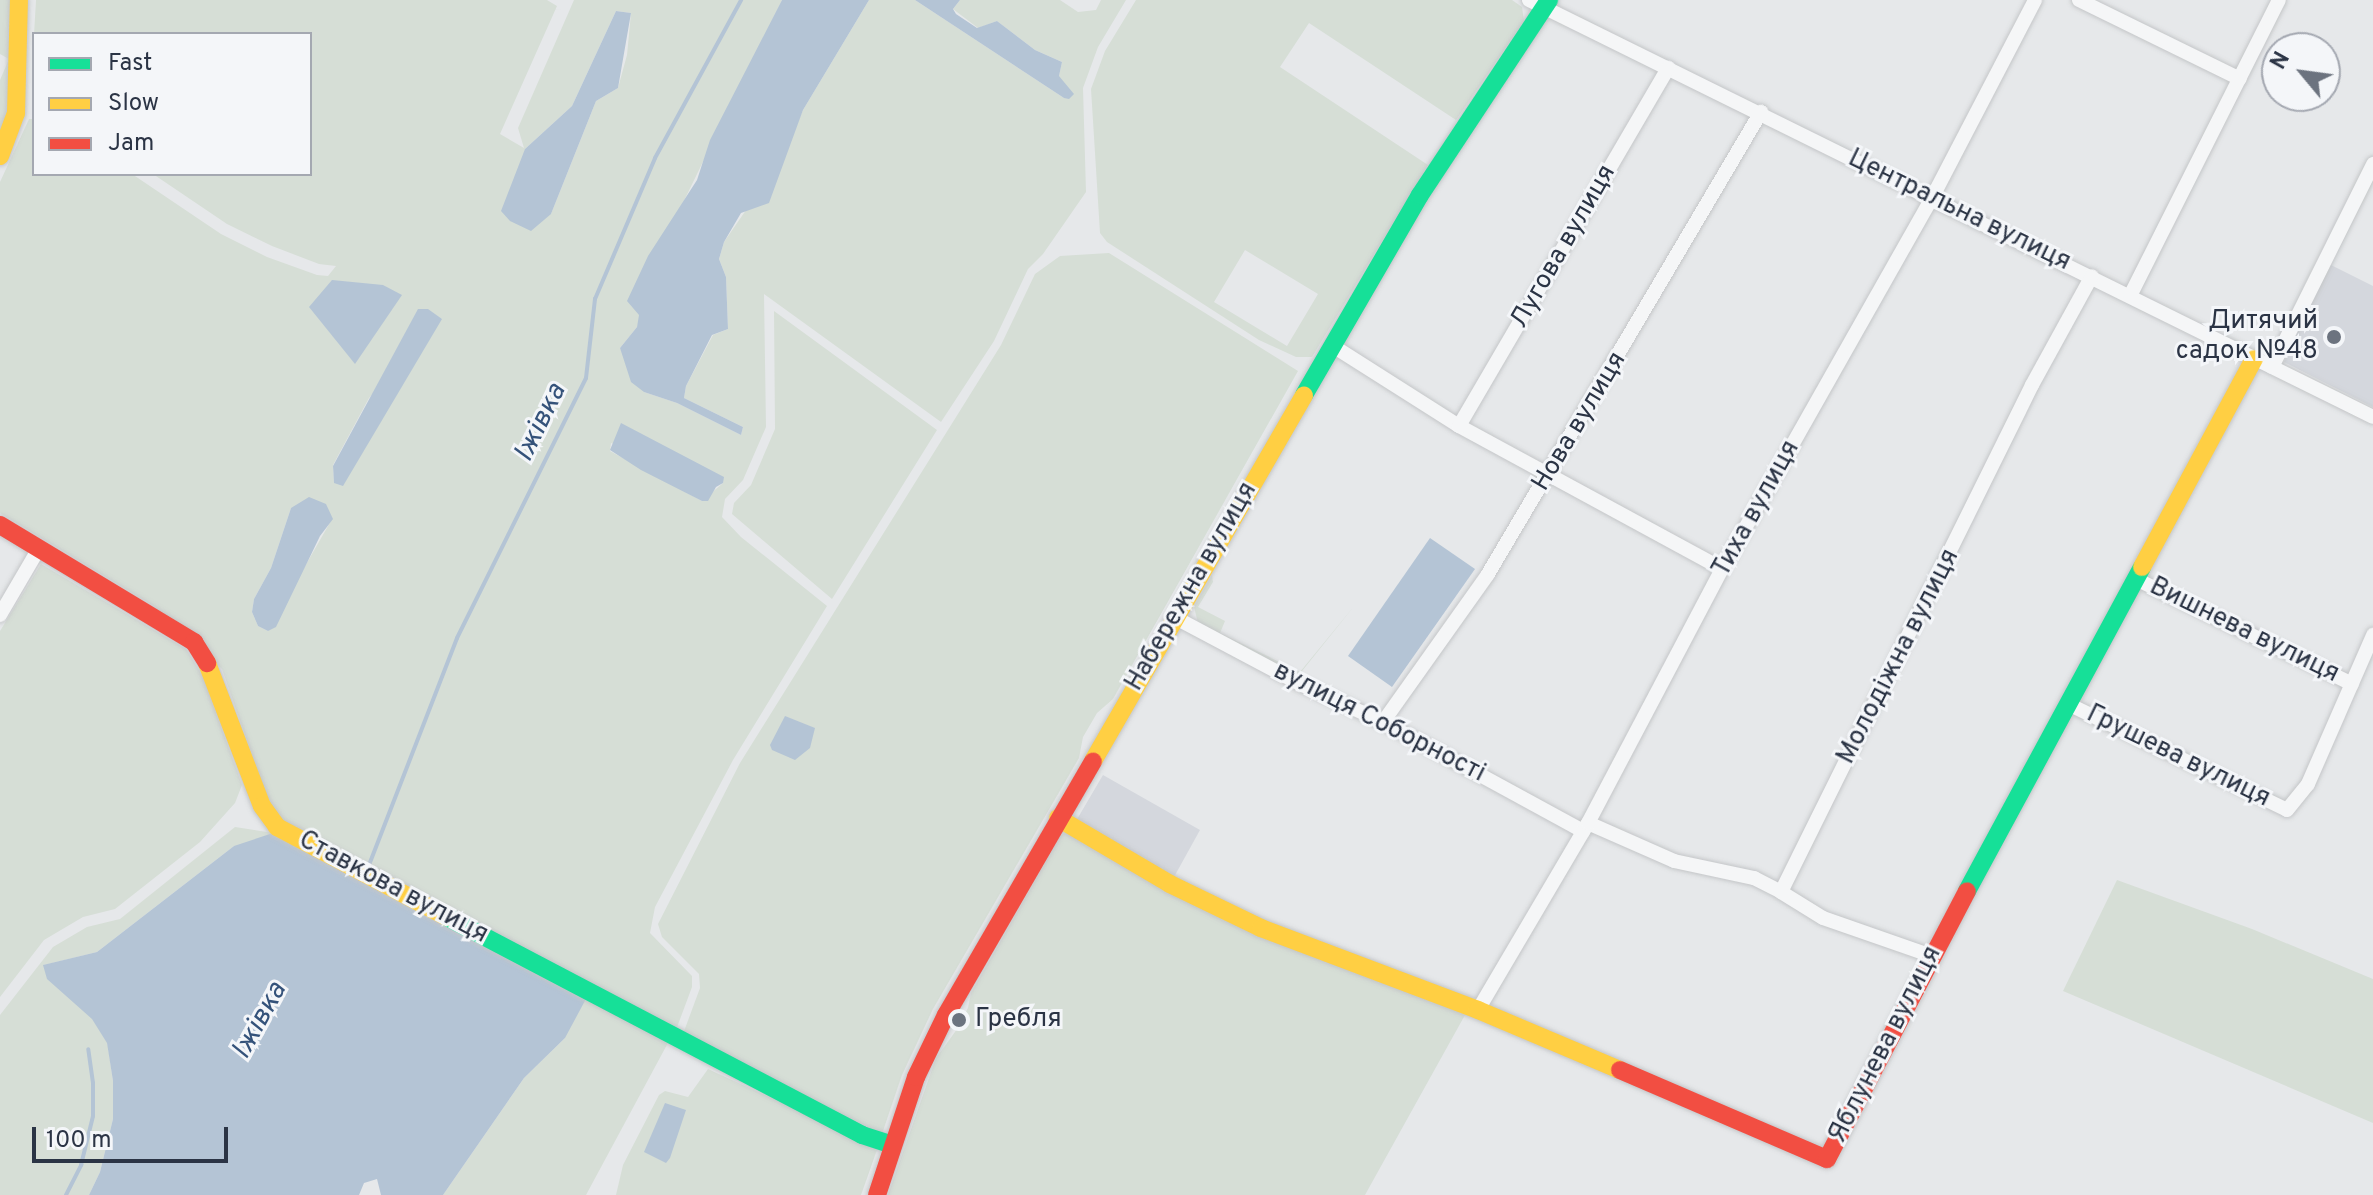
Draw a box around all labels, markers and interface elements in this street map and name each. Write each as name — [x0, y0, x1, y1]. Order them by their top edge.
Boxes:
legend — [32, 32, 312, 176]
north arrow — [2261, 32, 2341, 112]
text: N — [2266, 48, 2297, 75]
text: Fast — [108, 49, 152, 79]
text: Slow — [108, 89, 159, 119]
text: Jam — [108, 129, 154, 159]
street label: Центральна вулиця — [1843, 144, 2075, 278]
street label: Лугова вулиця — [1505, 160, 1623, 334]
place label: Дитячий садок №48 — [2176, 306, 2318, 368]
marker: Дитячий садок №48 — [2325, 328, 2343, 346]
street label: Нова вулиця — [1526, 347, 1634, 497]
water label: Іжівка — [508, 378, 574, 468]
street label: Тиха вулиця — [1707, 435, 1807, 583]
street label: Набережна вулиця — [1119, 477, 1265, 697]
street label: Молодіжна вулиця — [1831, 544, 1967, 770]
street label: Вишнева вулиця — [2144, 572, 2344, 690]
street label: вулиця Соборності — [1268, 656, 1490, 790]
street label: Грушева вулиця — [2081, 699, 2275, 815]
street label: Ставкова вулиця — [293, 825, 493, 951]
street label: Яблунева вулиця — [1823, 941, 1949, 1149]
water label: Іжівка — [225, 977, 295, 1065]
place label: Гребля — [975, 1004, 1062, 1036]
marker: Гребля — [950, 1011, 968, 1029]
scale bar — [36, 1111, 232, 1161]
text: 100 m — [46, 1126, 112, 1156]

